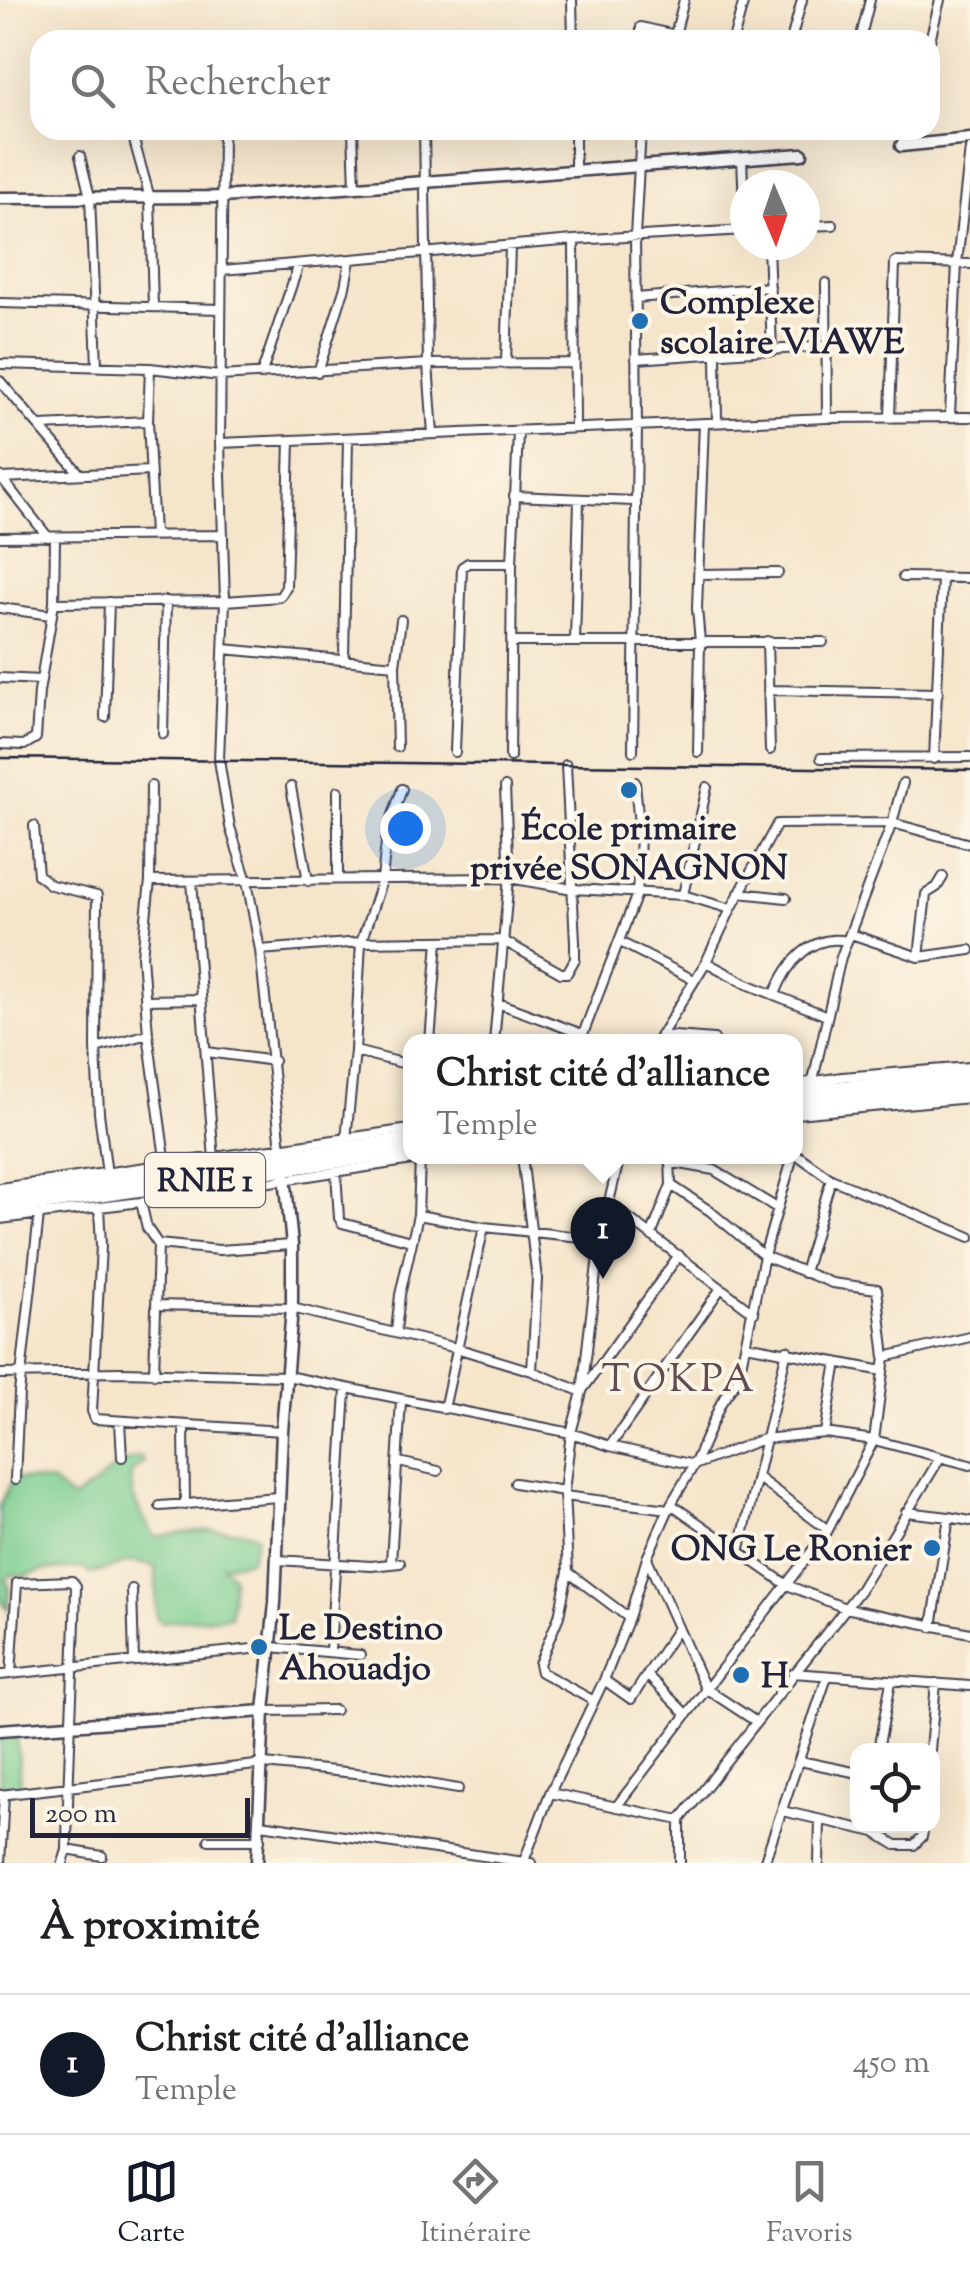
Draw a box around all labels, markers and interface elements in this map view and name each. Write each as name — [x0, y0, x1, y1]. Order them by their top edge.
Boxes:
search box — [30, 30, 940, 140]
icon: search — [65, 58, 120, 113]
text: Rechercher — [145, 58, 331, 112]
north arrow — [730, 170, 820, 260]
place label: Complexe scolaire VIAWE — [660, 279, 904, 370]
marker: Complexe scolaire VIAWE — [629, 310, 651, 332]
marker: École primaire privée SONAGNON — [618, 779, 640, 801]
your location — [380, 803, 431, 854]
place label: École primaire privée SONAGNON — [470, 805, 788, 896]
popup — [403, 1034, 803, 1164]
text: Christ cité d'alliance — [436, 1049, 770, 1103]
text: Temple — [436, 1103, 538, 1149]
road number: RNIE 1 — [145, 1153, 265, 1207]
pin: 1 — [570, 1196, 636, 1279]
district label: TOKPA — [601, 1353, 757, 1410]
place label: ONG Le Ronier — [671, 1526, 913, 1577]
marker: ONG Le Ronier — [921, 1537, 943, 1559]
place label: Le Destino Ahouadjo — [279, 1605, 443, 1696]
marker: Le Destino Ahouadjo — [248, 1636, 270, 1658]
place label: H — [761, 1653, 789, 1704]
marker: H — [730, 1664, 752, 1686]
map controls — [850, 1743, 940, 1833]
button: locate — [850, 1743, 940, 1833]
scale bar — [30, 1793, 250, 1838]
text: 200 m — [45, 1795, 117, 1835]
text: À proximité — [40, 1898, 260, 1958]
text: Christ cité d'alliance — [135, 2014, 469, 2068]
text: 1 — [67, 2041, 78, 2087]
text: 450 m — [853, 2041, 930, 2087]
text: Temple — [135, 2068, 237, 2114]
tab: Carte — [118, 2154, 185, 2254]
tab: Itinéraire — [420, 2154, 531, 2254]
tab: Favoris — [766, 2154, 852, 2254]

